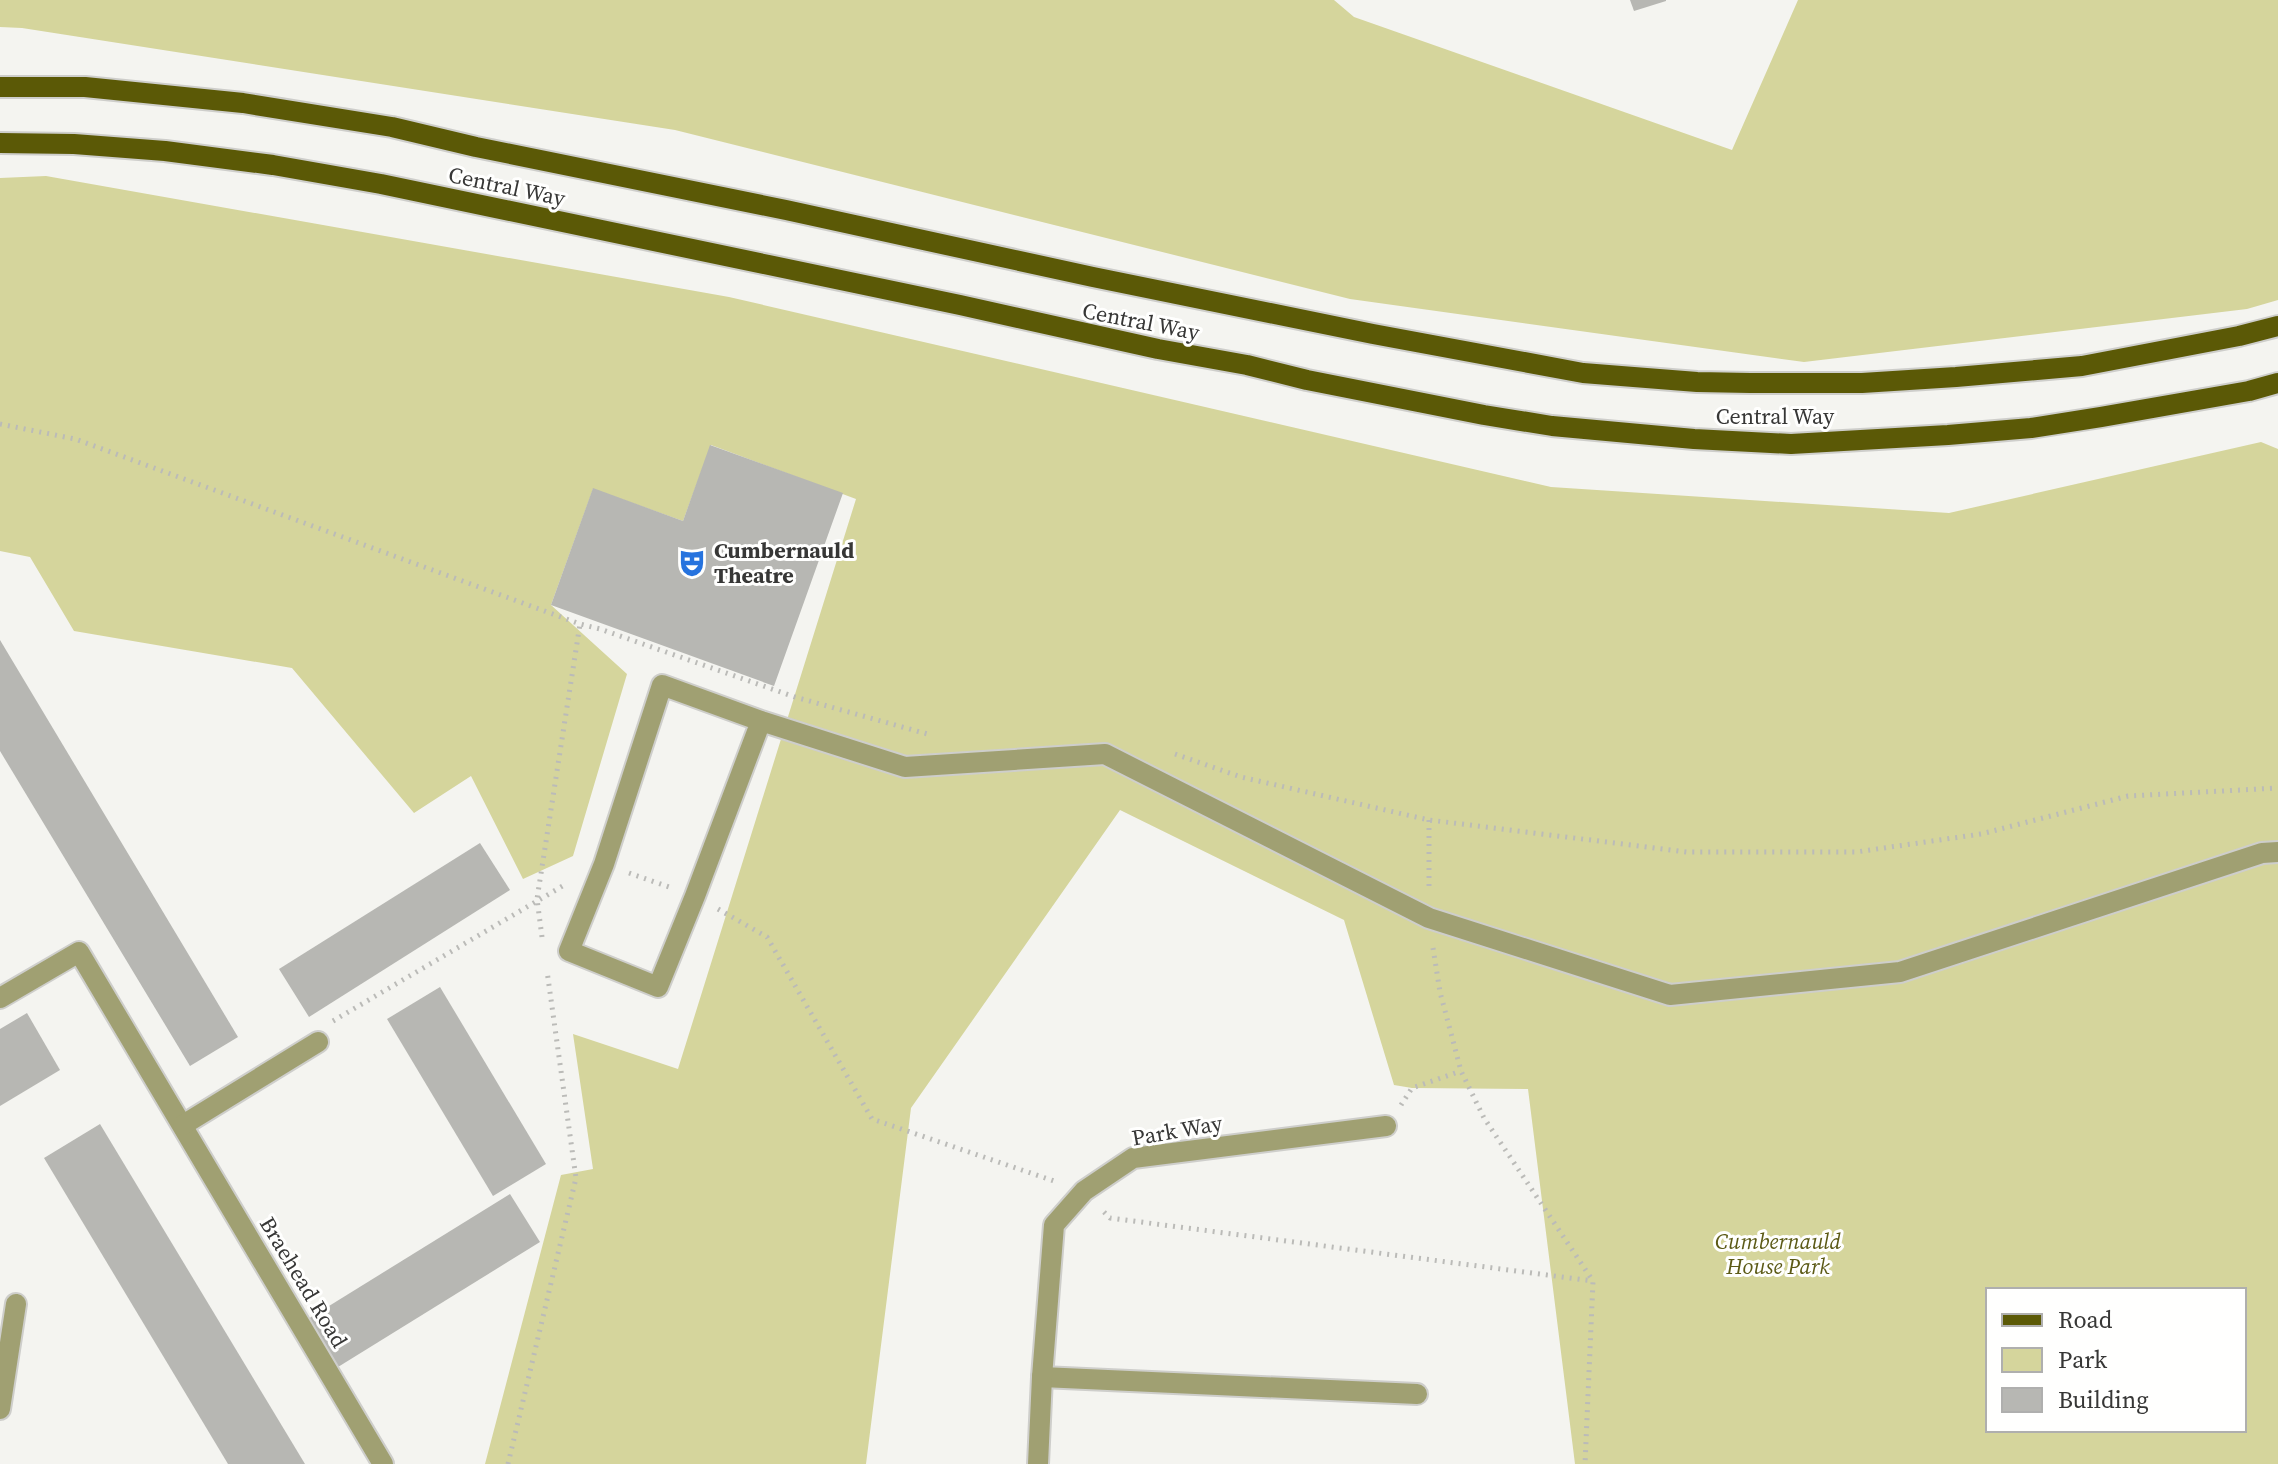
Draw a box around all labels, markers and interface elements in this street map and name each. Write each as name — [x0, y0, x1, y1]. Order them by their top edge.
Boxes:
street label: Central Way — [446, 159, 569, 213]
street label: Central Way — [1080, 295, 1203, 347]
street label: Central Way — [1716, 401, 1835, 431]
place label: Cumbernauld Theatre — [714, 535, 854, 590]
theatre icon: Cumbernauld Theatre — [677, 548, 707, 578]
street label: Park Way — [1129, 1107, 1225, 1153]
street label: Braehead Road — [253, 1211, 355, 1354]
park label: Cumbernauld House Park — [1715, 1226, 1841, 1281]
legend — [1986, 1288, 2246, 1432]
text: Road — [2058, 1303, 2113, 1336]
text: Park — [2058, 1343, 2108, 1376]
text: Building — [2058, 1383, 2149, 1416]

